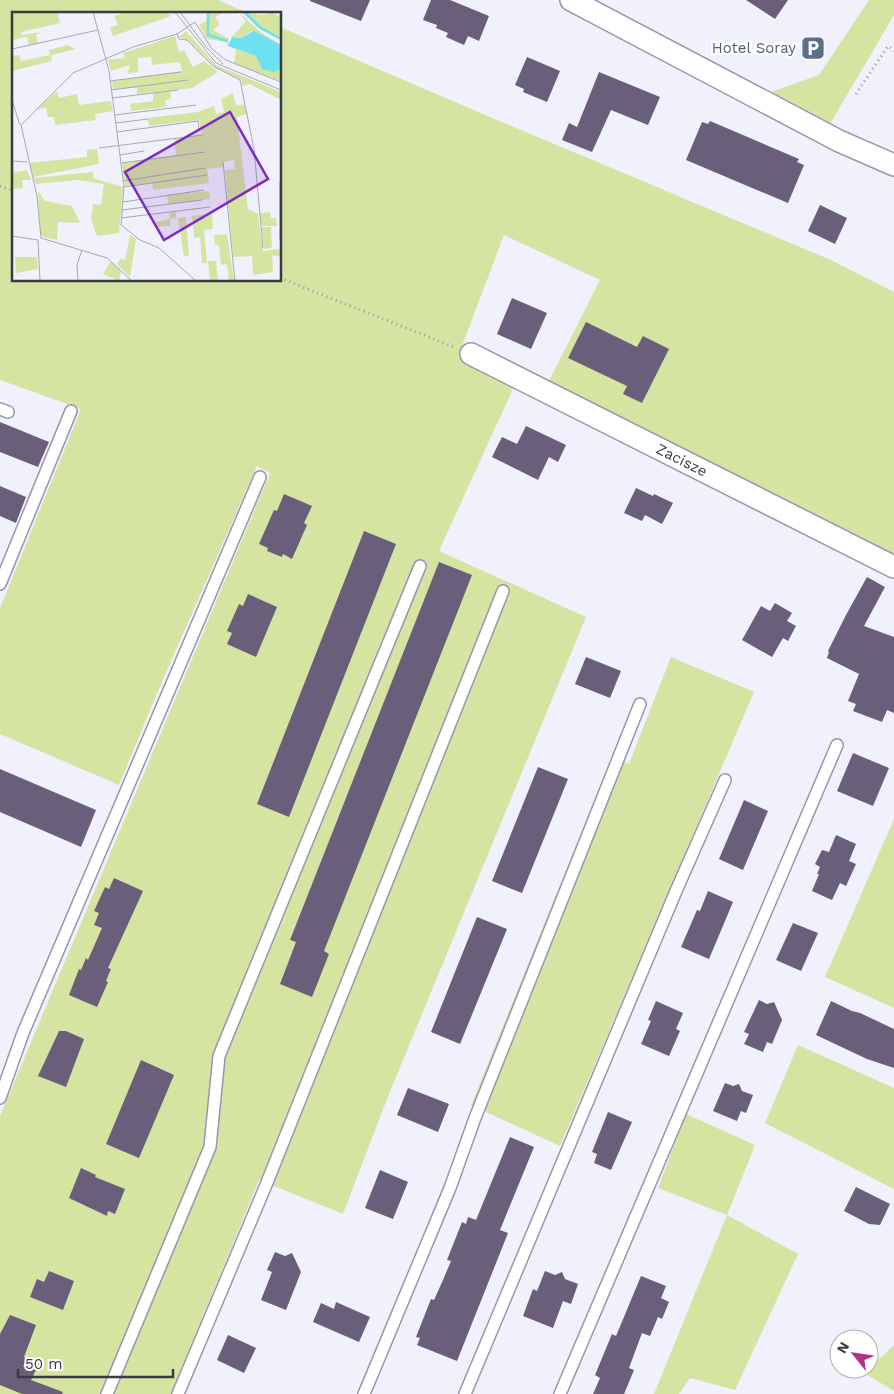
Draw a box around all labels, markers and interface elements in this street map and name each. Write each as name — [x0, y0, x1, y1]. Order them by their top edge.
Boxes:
inset map — [12, 12, 281, 281]
parking icon: Hotel Soray — [800, 35, 826, 61]
place label: Hotel Soray — [712, 39, 796, 57]
street label: Zacisze — [653, 440, 710, 481]
north arrow — [829, 1329, 879, 1379]
text: N — [833, 1339, 852, 1356]
scale bar — [18, 1346, 172, 1378]
text: 50 m — [25, 1355, 62, 1373]

